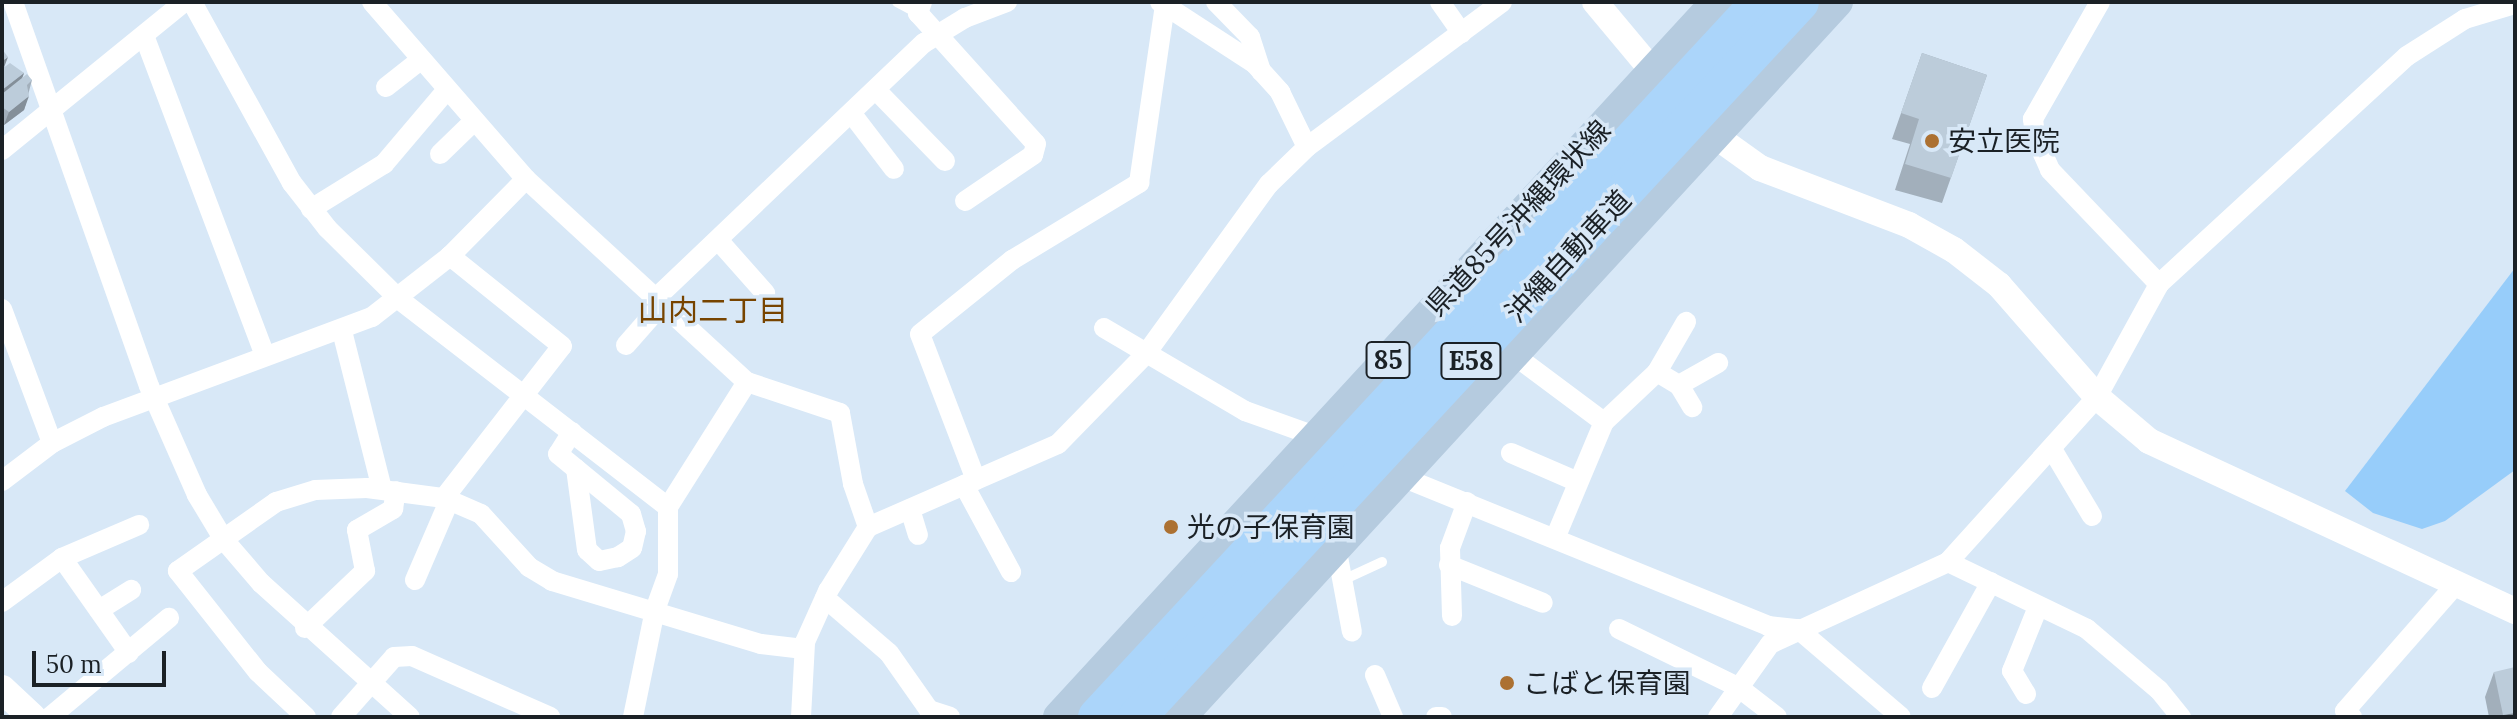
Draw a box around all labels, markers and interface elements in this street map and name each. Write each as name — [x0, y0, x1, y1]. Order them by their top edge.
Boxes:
street label: 県道85号沖縄環状線 — [1419, 113, 1617, 323]
place label: 安立医院 — [1948, 124, 2060, 158]
marker: 安立医院 — [1923, 132, 1941, 150]
street label: 沖縄自動車道 — [1498, 183, 1638, 329]
district label: 山内二丁目 — [638, 292, 788, 328]
road number: 85 — [1364, 338, 1412, 382]
road number: E58 — [1439, 339, 1503, 383]
place label: 光の子保育園 — [1187, 510, 1355, 544]
marker: 光の子保育園 — [1162, 518, 1180, 536]
scale bar — [36, 635, 170, 685]
text: 50 m — [46, 649, 102, 680]
place label: こばと保育園 — [1523, 666, 1691, 700]
marker: こばと保育園 — [1498, 674, 1516, 692]

